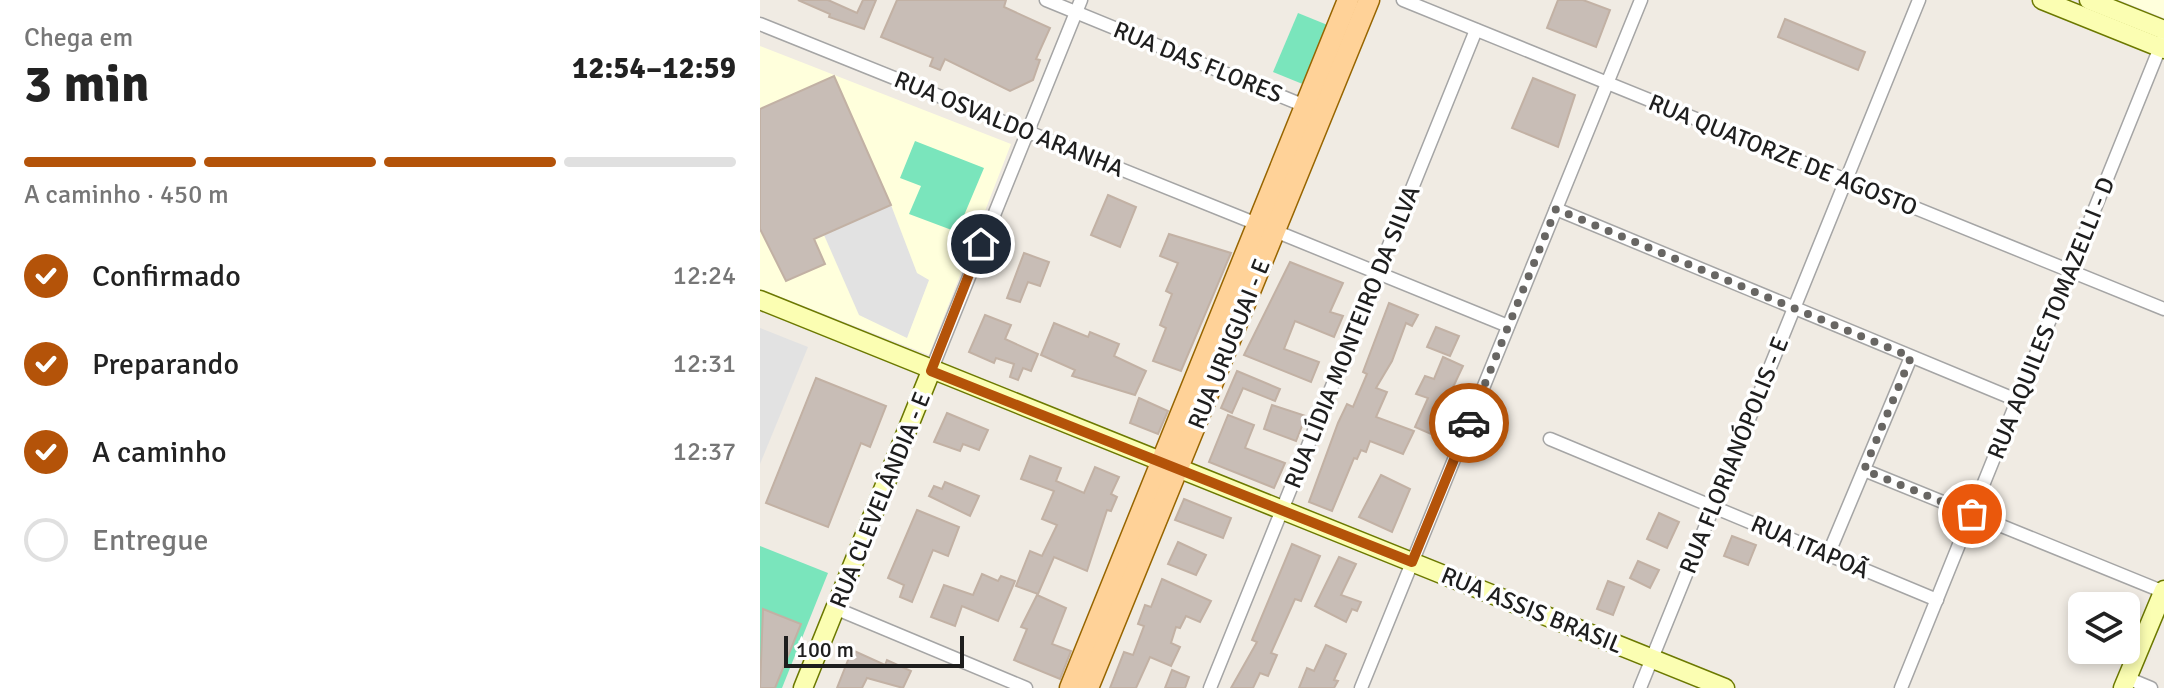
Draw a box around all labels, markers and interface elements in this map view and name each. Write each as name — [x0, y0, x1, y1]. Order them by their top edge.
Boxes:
street label: RUA DAS FLORES — [1109, 14, 1287, 110]
text: Chega em — [24, 22, 133, 54]
text: 12:54–12:59 — [572, 50, 736, 87]
text: 3 min — [24, 52, 150, 116]
street label: RUA OSVALDO ARANHA — [890, 64, 1129, 184]
street label: RUA QUATORZE DE AGOSTO — [1644, 87, 1922, 223]
street label: RUA AQUILES TOMAZELLI - D — [1981, 173, 2121, 463]
text: A caminho · 450 m — [24, 179, 229, 211]
street label: RUA LÍDIA MONTEIRO DA SILVA — [1277, 181, 1427, 493]
pin — [947, 210, 1015, 278]
icon: home — [959, 222, 1003, 266]
icon: check — [24, 254, 68, 298]
street label: RUA URUGUAI - E — [1181, 255, 1277, 433]
text: Confirmado — [92, 258, 241, 295]
text: 12:24 — [673, 260, 736, 292]
street label: RUA FLORIANÓPOLIS - E — [1673, 332, 1795, 578]
icon: check — [24, 342, 68, 386]
text: Preparando — [92, 346, 239, 383]
text: 12:31 — [673, 348, 736, 380]
courier — [1429, 383, 1509, 463]
street label: RUA CLEVELÂNDIA - E — [823, 388, 937, 612]
icon: car — [1447, 401, 1491, 445]
icon: check — [24, 430, 68, 474]
text: A caminho — [92, 434, 227, 471]
text: 12:37 — [673, 436, 736, 468]
pin — [1938, 480, 2006, 548]
icon: bag — [1950, 492, 1994, 536]
street label: RUA ITAPOÃ — [1746, 509, 1874, 585]
text: Entregue — [92, 522, 209, 559]
street label: RUA ASSIS BRASIL — [1437, 560, 1627, 660]
map controls — [2068, 592, 2140, 664]
button: layers — [2068, 592, 2140, 664]
scale bar — [784, 632, 964, 668]
text: 100 m — [796, 636, 854, 663]

